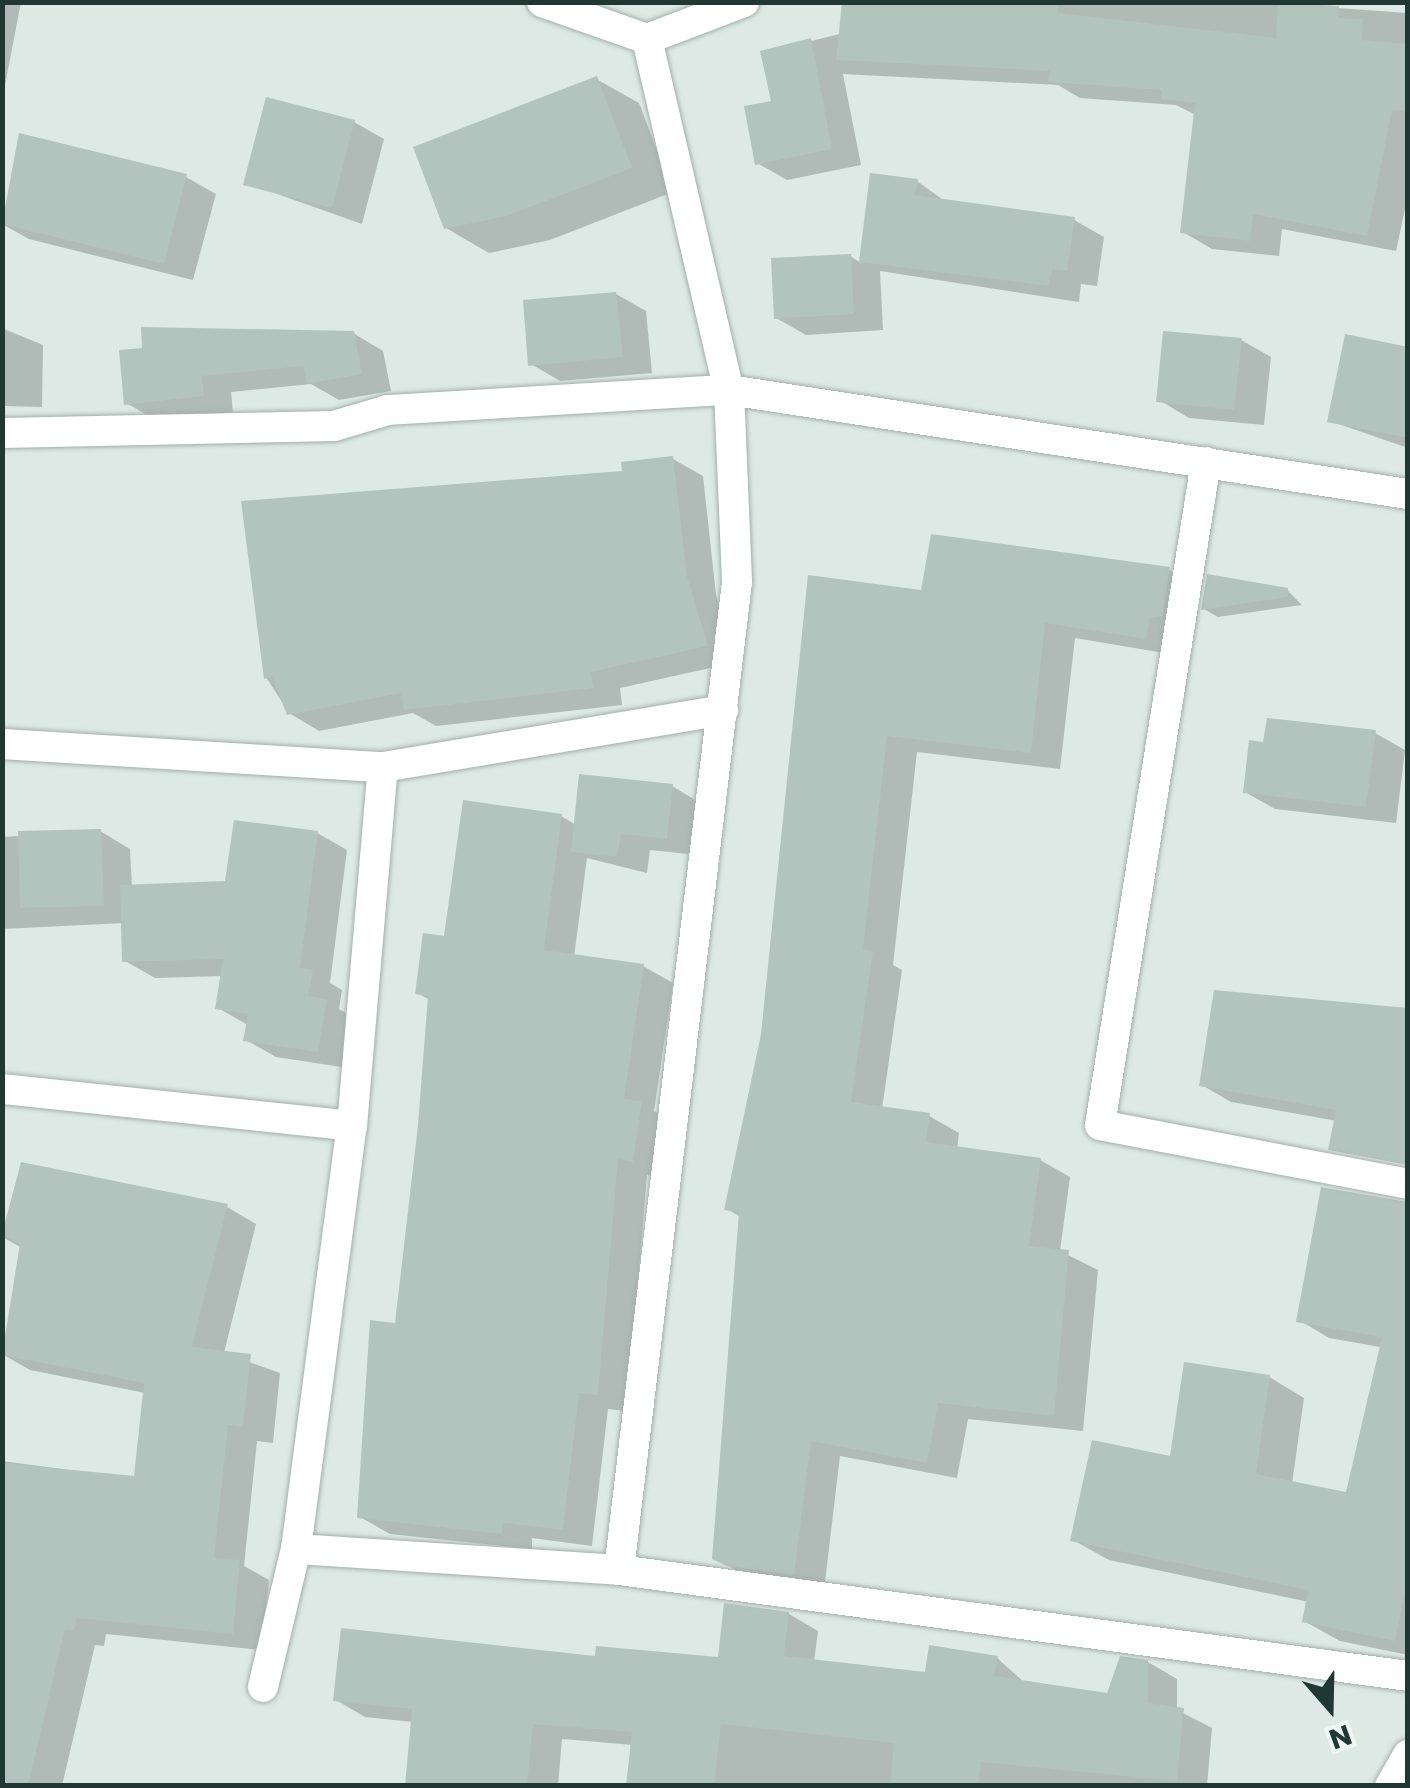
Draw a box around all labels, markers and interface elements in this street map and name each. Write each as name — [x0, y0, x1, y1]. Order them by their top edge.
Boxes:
north arrow — [1280, 1658, 1380, 1758]
text: N — [1324, 1715, 1357, 1759]

